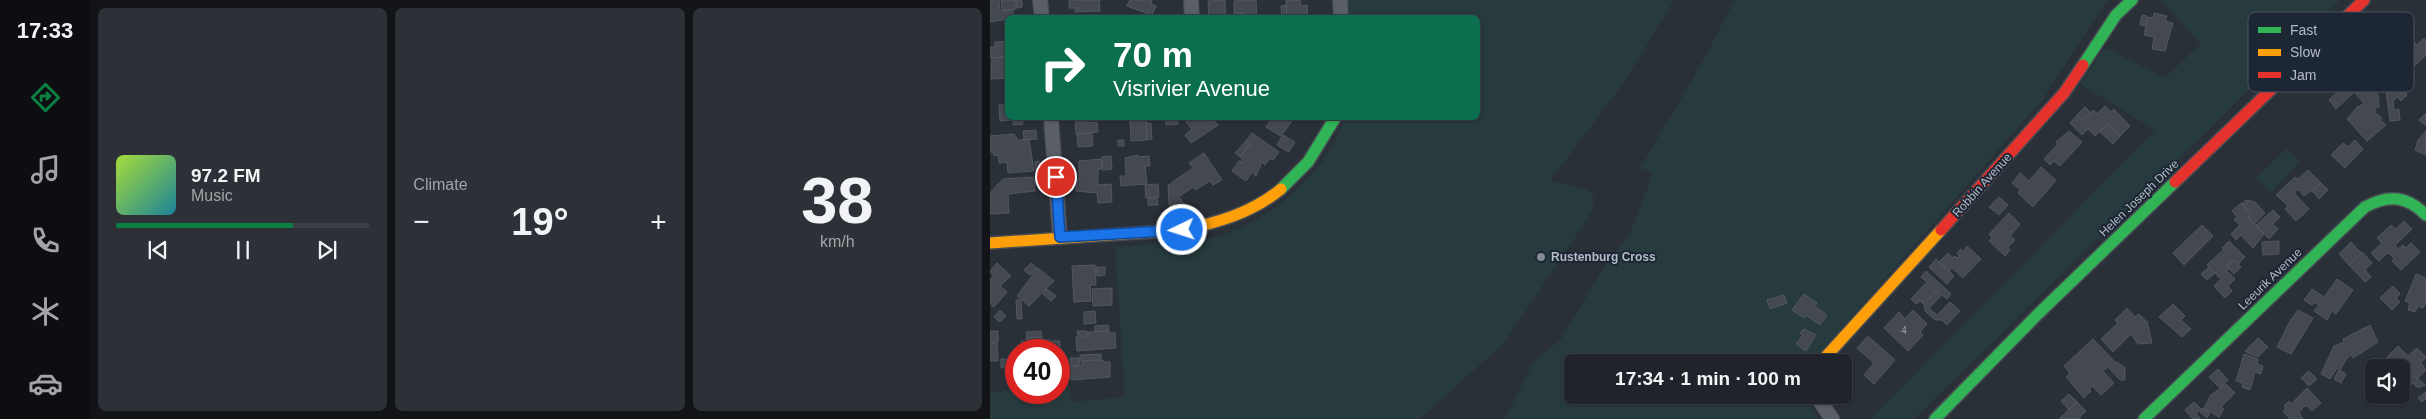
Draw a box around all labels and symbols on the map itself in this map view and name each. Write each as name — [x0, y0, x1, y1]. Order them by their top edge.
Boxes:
legend — [2248, 12, 2414, 92]
text: Fast — [2290, 22, 2317, 38]
text: Slow — [2290, 44, 2321, 60]
text: Jam — [2290, 67, 2316, 83]
street label: Robbin Avenue — [1950, 150, 2015, 220]
pin — [1035, 156, 1077, 198]
street label: Helen Joseph Drive — [2096, 156, 2182, 239]
position arrow — [1155, 203, 1207, 255]
street label: Leeurik Avenue — [2235, 245, 2305, 313]
place label: Rustenburg Cross — [1551, 250, 1656, 264]
marker: Rustenburg Cross — [1535, 251, 1547, 263]
house number: 4 — [1901, 325, 1907, 336]
speed limit sign: 40 — [1005, 339, 1070, 404]

